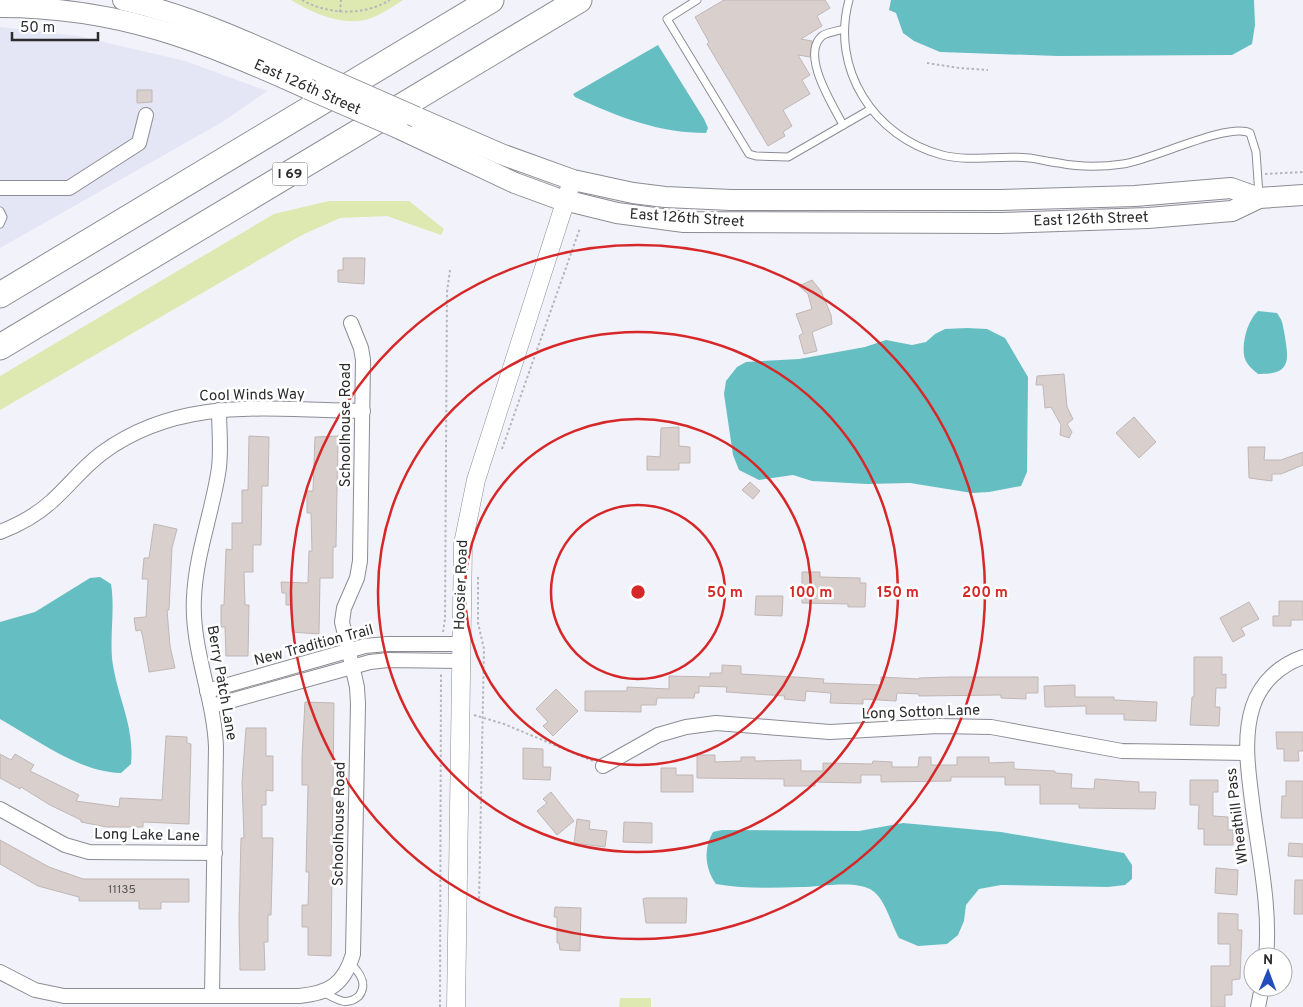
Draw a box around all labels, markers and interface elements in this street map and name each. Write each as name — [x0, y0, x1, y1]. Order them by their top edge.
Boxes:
scale bar — [12, 10, 99, 42]
text: 50 m — [20, 19, 55, 38]
street label: East 126th Street — [250, 56, 364, 120]
road number: I 69 — [272, 162, 308, 185]
street label: East 126th Street — [629, 206, 745, 232]
street label: East 126th Street — [1033, 208, 1149, 232]
street label: Schoolhouse Road — [337, 363, 356, 487]
street label: Cool Winds Way — [199, 386, 305, 406]
street label: Hoosier Road — [451, 539, 473, 631]
centre of rings — [629, 583, 647, 601]
text: 50 m — [707, 584, 743, 603]
text: 100 m — [790, 584, 832, 603]
text: 150 m — [877, 584, 919, 603]
text: 200 m — [962, 584, 1008, 603]
street label: New Tradition Trail — [252, 621, 376, 671]
street label: Berry Patch Lane — [202, 624, 240, 742]
street label: Long Sotton Lane — [861, 701, 981, 725]
street label: Schoolhouse Road — [329, 762, 351, 886]
street label: Wheathill Pass — [1223, 767, 1253, 865]
street label: Long Lake Lane — [94, 826, 200, 846]
house number: 11135 — [108, 882, 136, 898]
north arrow — [1243, 947, 1293, 997]
text: N — [1263, 952, 1273, 969]

